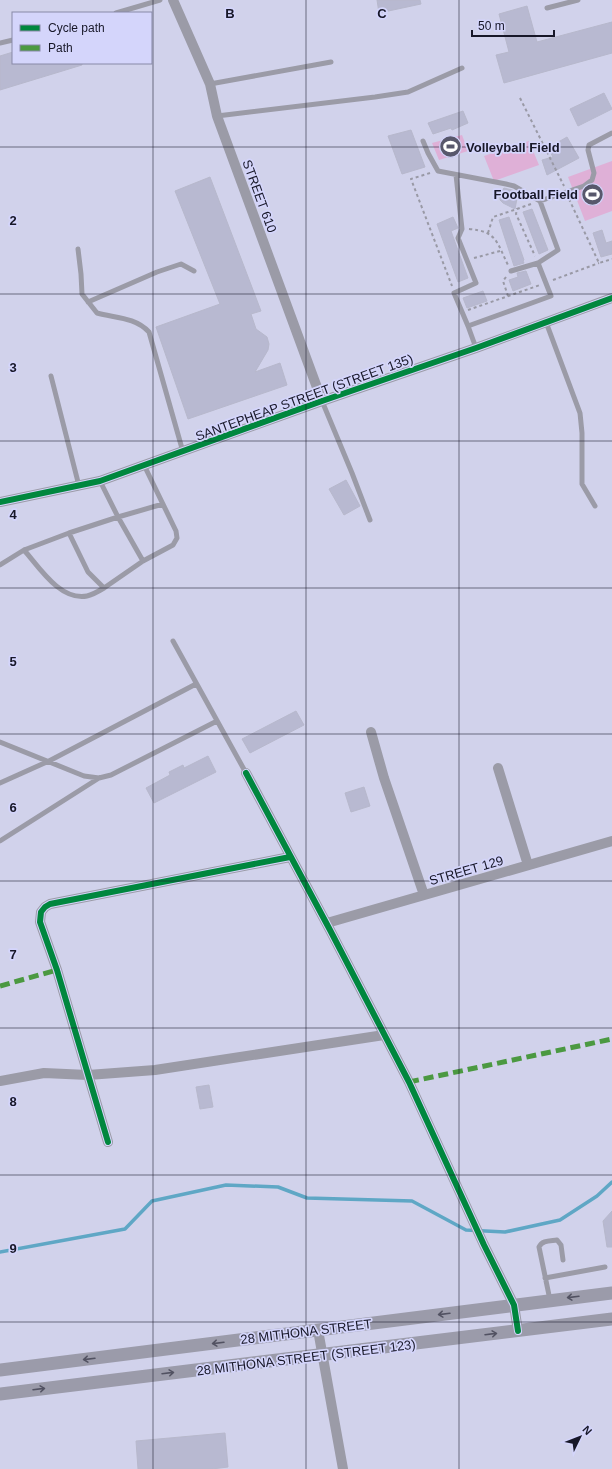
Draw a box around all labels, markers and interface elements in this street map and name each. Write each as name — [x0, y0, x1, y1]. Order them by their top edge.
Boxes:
text: B — [225, 6, 235, 21]
text: C — [377, 6, 387, 21]
legend — [12, 12, 152, 64]
scale bar — [472, 12, 554, 38]
text: 50 m — [478, 19, 505, 33]
text: Cycle path — [48, 21, 105, 35]
text: Path — [48, 41, 73, 55]
sports icon: Volleyball Field — [437, 134, 463, 160]
place label: Volleyball Field — [466, 140, 560, 155]
street label: STREET 610 — [239, 158, 280, 235]
sports icon: Football Field — [580, 181, 606, 207]
place label: Football Field — [494, 187, 578, 202]
text: 2 — [9, 213, 17, 228]
street label: SANTEPHEAP STREET (STREET 135) — [193, 351, 415, 444]
text: 3 — [9, 360, 17, 375]
text: 4 — [9, 507, 17, 522]
text: 5 — [9, 654, 17, 669]
text: 6 — [9, 800, 17, 815]
street label: STREET 129 — [427, 853, 505, 888]
text: 7 — [9, 947, 17, 962]
text: 8 — [9, 1094, 17, 1109]
text: 9 — [9, 1241, 17, 1256]
one-way arrow — [567, 1294, 580, 1301]
one-way arrow — [438, 1310, 451, 1318]
street label: 28 MITHONA STREET — [240, 1316, 373, 1347]
one-way arrow — [484, 1330, 497, 1338]
street label: 28 MITHONA STREET (STREET 123) — [196, 1337, 416, 1378]
one-way arrow — [212, 1339, 225, 1347]
one-way arrow — [83, 1355, 96, 1363]
one-way arrow — [161, 1370, 174, 1377]
one-way arrow — [32, 1385, 45, 1393]
north arrow — [560, 1417, 600, 1457]
text: N — [580, 1423, 594, 1437]

